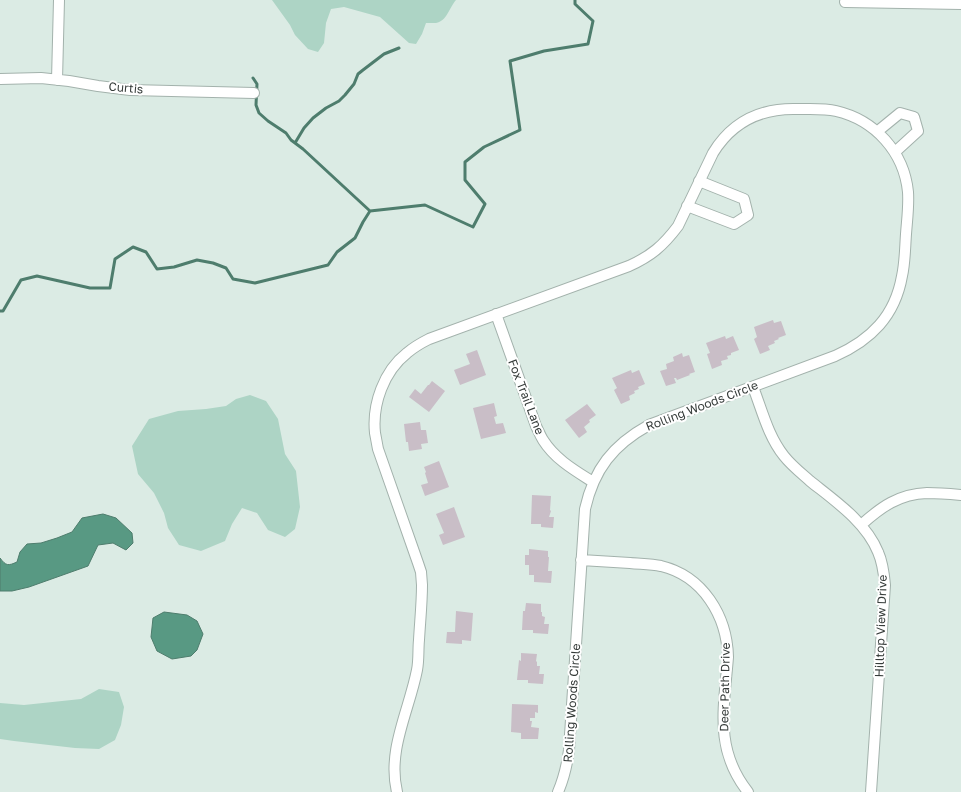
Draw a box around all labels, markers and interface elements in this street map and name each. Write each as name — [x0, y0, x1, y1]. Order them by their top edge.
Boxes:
street label: Curtis — [108, 79, 144, 96]
street label: Fox Trail Lane — [505, 357, 548, 437]
street label: Rolling Woods Circle — [643, 377, 760, 434]
street label: Hilltop View Drive — [871, 574, 890, 678]
street label: Deer Path Drive — [716, 642, 733, 732]
street label: Rolling Woods Circle — [560, 643, 583, 763]

